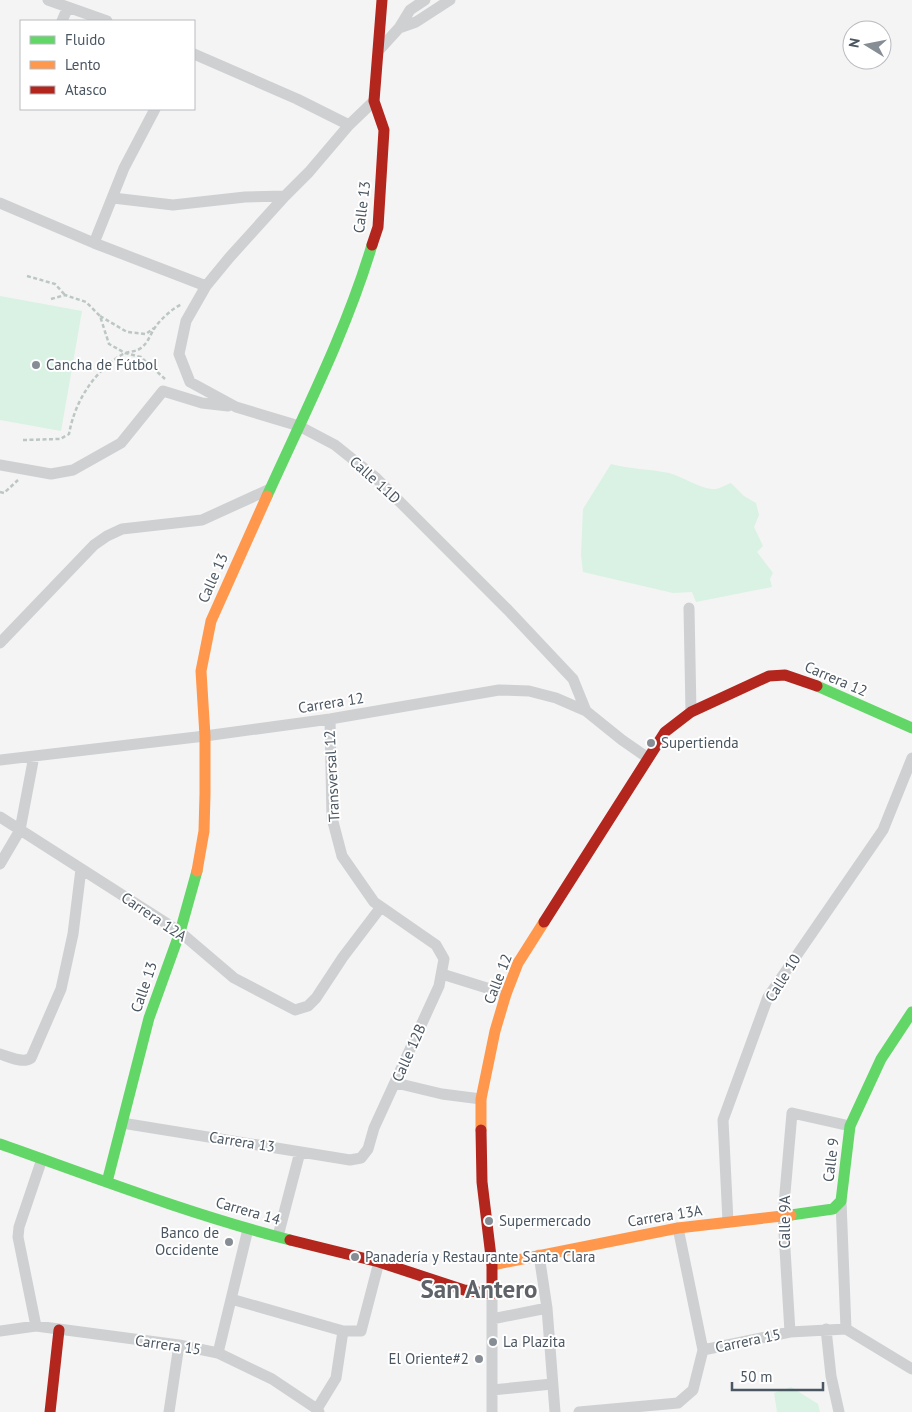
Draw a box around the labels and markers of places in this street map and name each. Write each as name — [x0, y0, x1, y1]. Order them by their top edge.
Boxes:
place label: Cancha de Fútbol — [46, 355, 158, 374]
marker: Cancha de Fútbol — [30, 359, 42, 371]
place label: Supertienda — [661, 733, 739, 752]
marker: Supertienda — [645, 737, 657, 749]
place label: Supermercado — [499, 1211, 591, 1230]
marker: Supermercado — [483, 1215, 495, 1227]
place label: Banco de Occidente — [155, 1223, 219, 1259]
marker: Banco de Occidente — [223, 1236, 235, 1248]
place label: Panadería y Restaurante Santa Clara — [365, 1247, 596, 1266]
marker: Panadería y Restaurante Santa Clara — [349, 1251, 361, 1263]
place label: La Plazita — [503, 1332, 565, 1351]
marker: La Plazita — [487, 1336, 499, 1348]
place label: El Oriente#2 — [388, 1349, 469, 1368]
marker: El Oriente#2 — [473, 1353, 485, 1365]

